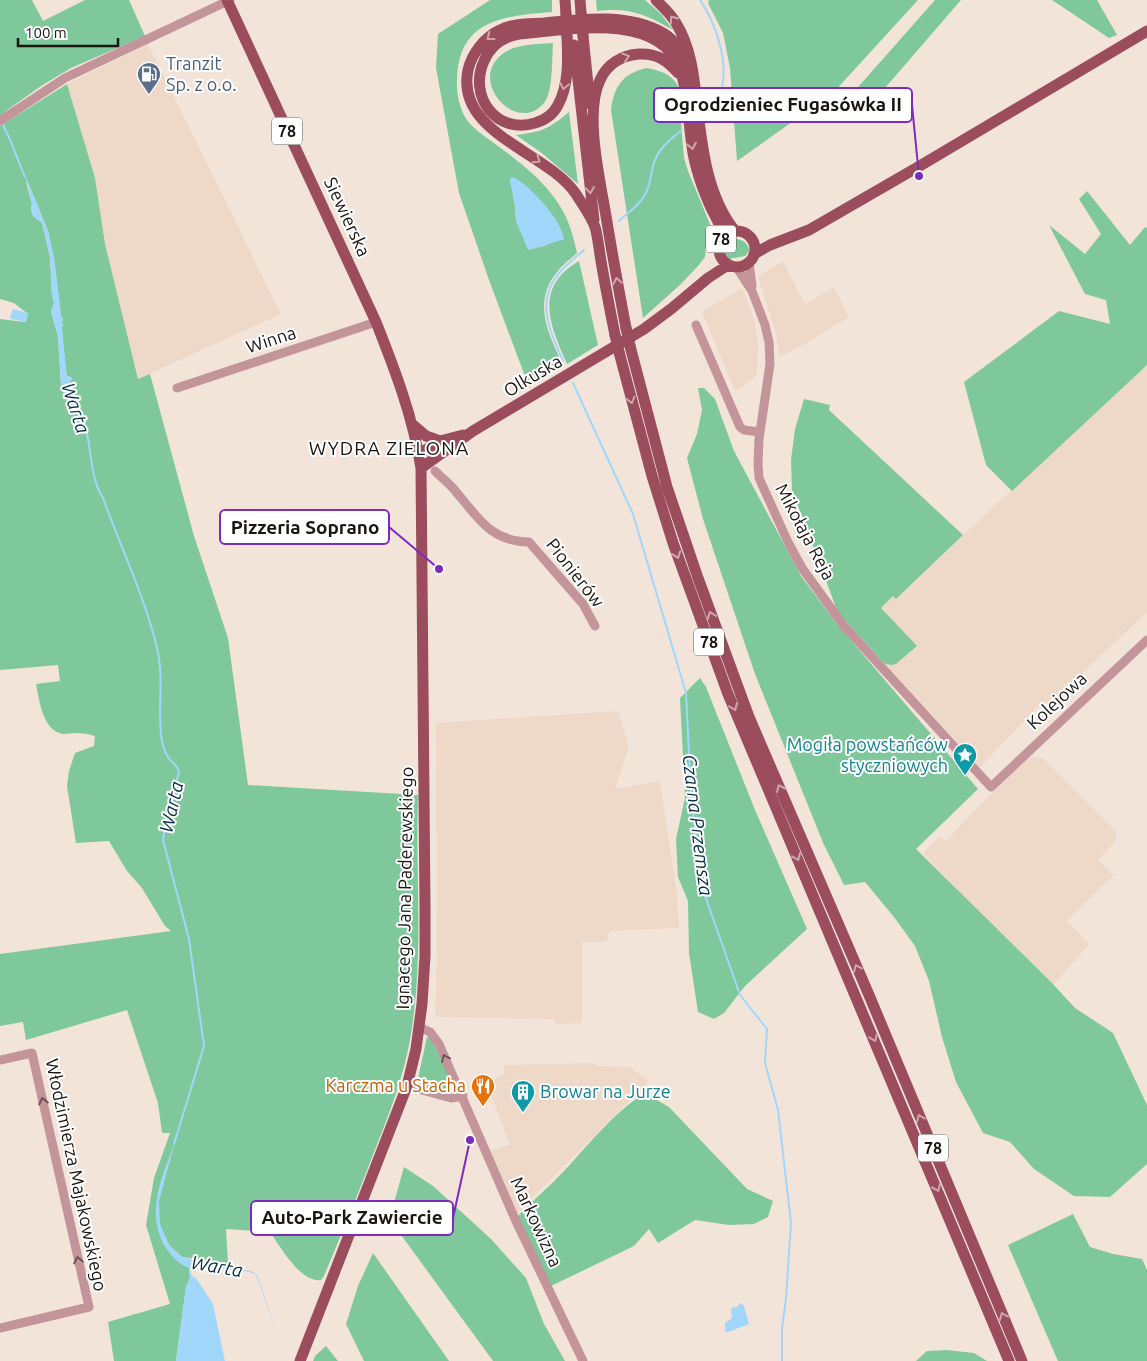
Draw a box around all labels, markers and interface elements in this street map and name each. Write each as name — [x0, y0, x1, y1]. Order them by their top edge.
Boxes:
scale bar — [18, 15, 118, 47]
one-way arrow — [670, 16, 678, 25]
text: 100 m — [25, 24, 67, 41]
one-way arrow — [487, 31, 496, 39]
one-way arrow — [622, 52, 630, 62]
place label: Tranzit Sp. z o.o. — [166, 53, 237, 94]
fuel station icon: Tranzit Sp. z o.o. — [136, 61, 162, 95]
one-way arrow — [560, 81, 570, 90]
callout: Ogrodzieniec Fugasówka II — [654, 88, 912, 122]
text: Ogrodzieniec Fugasówka II — [664, 93, 902, 115]
road number: 78 — [272, 118, 302, 144]
one-way arrow — [686, 142, 696, 151]
one-way arrow — [531, 154, 540, 163]
street label: Siewierska — [321, 174, 375, 259]
one-way arrow — [584, 186, 595, 194]
road number: 78 — [706, 225, 736, 252]
one-way arrow — [612, 276, 622, 285]
street label: Winna — [243, 322, 298, 356]
street label: Olkuska — [500, 350, 565, 400]
water label: Warta — [58, 380, 94, 436]
one-way arrow — [625, 395, 636, 404]
district label: WYDRA ZIELONA — [309, 437, 469, 459]
street label: Mikołaja Reja — [772, 480, 840, 583]
callout: Pizzeria Soprano — [220, 510, 389, 544]
text: Pizzeria Soprano — [231, 516, 379, 538]
street label: Pionierów — [543, 534, 609, 611]
one-way arrow — [671, 550, 681, 559]
one-way arrow — [707, 611, 717, 620]
road number: 78 — [694, 628, 724, 656]
street label: Kolejowa — [1022, 668, 1090, 733]
one-way arrow — [728, 702, 739, 711]
place label: Mogiła powstańców styczniowych — [787, 734, 948, 775]
place icon: Mogiła powstańców styczniowych — [952, 742, 978, 776]
water label: Czarna Przemsza — [678, 753, 718, 897]
street label: Ignacego Jana Paderewskiego — [392, 767, 416, 1009]
water label: Warta — [154, 779, 188, 835]
one-way arrow — [775, 784, 786, 793]
one-way arrow — [791, 852, 802, 861]
one-way arrow — [853, 964, 864, 973]
one-way arrow — [867, 1033, 878, 1042]
one-way arrow — [441, 1054, 451, 1063]
street label: Włodzimierza Majakowskiego — [43, 1057, 111, 1293]
restaurant icon: Karczma u Stacha — [470, 1073, 496, 1107]
place label: Karczma u Stacha — [325, 1075, 466, 1095]
building icon: Browar na Jurze — [510, 1079, 536, 1113]
place label: Browar na Jurze — [540, 1081, 671, 1101]
one-way arrow — [38, 1097, 49, 1106]
one-way arrow — [916, 1114, 927, 1123]
road number: 78 — [918, 1134, 948, 1162]
street label: Markowizna — [507, 1173, 566, 1270]
one-way arrow — [930, 1183, 941, 1192]
callout: Auto-Park Zawiercie — [251, 1201, 453, 1235]
text: Auto-Park Zawiercie — [261, 1206, 443, 1228]
water label: Warta — [190, 1251, 244, 1281]
one-way arrow — [73, 1255, 84, 1264]
one-way arrow — [999, 1312, 1010, 1321]

